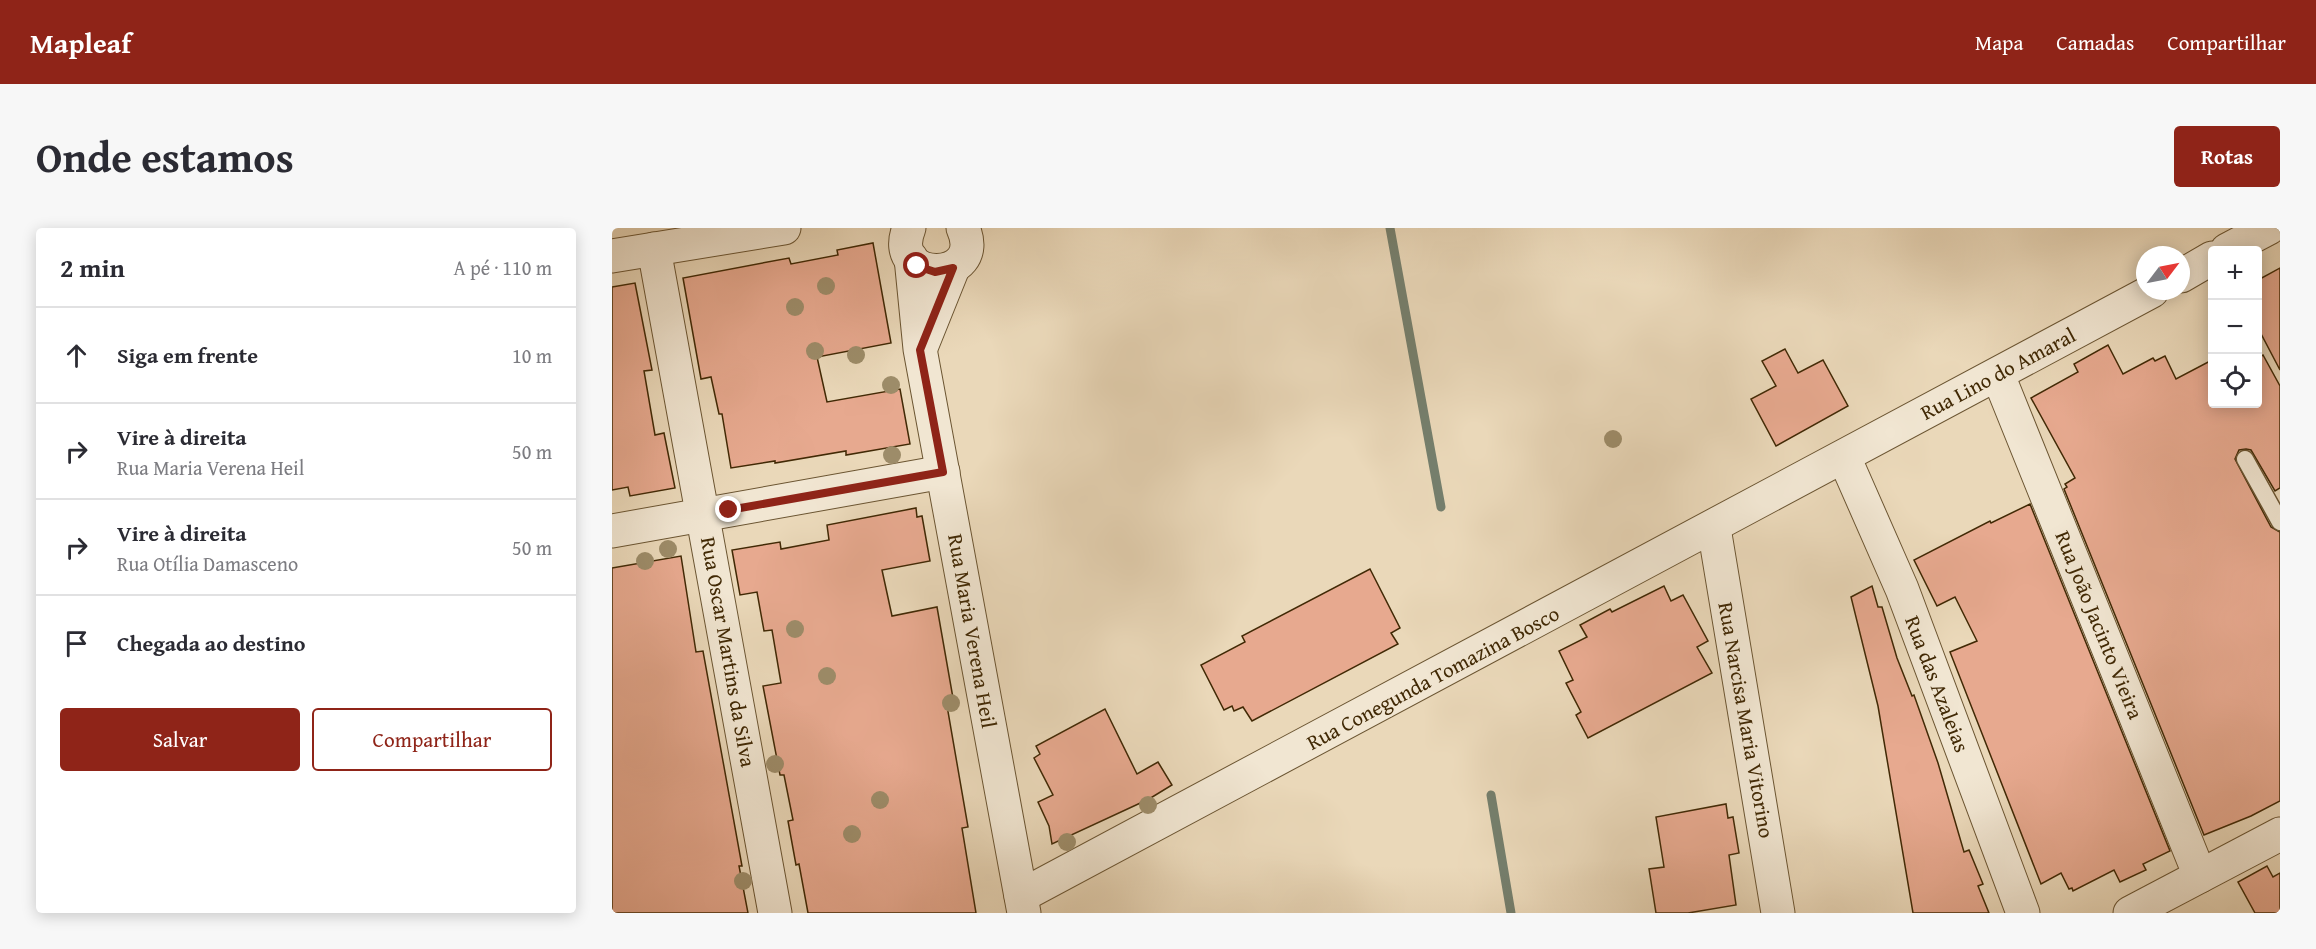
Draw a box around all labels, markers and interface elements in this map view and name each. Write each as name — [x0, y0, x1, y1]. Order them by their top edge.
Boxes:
text: Mapleaf — [30, 22, 131, 63]
text: Mapa — [1975, 27, 2023, 58]
text: Camadas — [2056, 27, 2134, 58]
text: Compartilhar — [2167, 27, 2286, 58]
text: Onde estamos — [36, 126, 294, 187]
button: Rotas — [2174, 126, 2280, 187]
north arrow — [2136, 246, 2190, 300]
map controls — [2208, 246, 2262, 408]
button: + — [2208, 246, 2262, 300]
text: 2 min — [60, 248, 125, 287]
route start — [903, 252, 929, 278]
text: A pé · 110 m — [454, 253, 552, 282]
button: − — [2208, 300, 2262, 354]
street label: Rua Lino do Amaral — [1915, 319, 2081, 428]
icon: ahead — [60, 339, 93, 372]
text: Siga em frente — [117, 339, 258, 371]
text: 10 m — [512, 341, 552, 370]
button: locate — [2208, 354, 2262, 408]
text: Vire à direita — [117, 421, 247, 453]
icon: right — [60, 435, 93, 468]
text: 50 m — [512, 437, 552, 466]
text: Rua Maria Verena Heil — [117, 453, 304, 482]
route end — [715, 496, 741, 522]
text: Vire à direita — [117, 517, 247, 549]
street label: Rua João Jacinto Vieira — [2048, 526, 2151, 724]
icon: right — [60, 531, 93, 564]
street label: Rua Maria Verena Heil — [940, 531, 1005, 731]
text: 50 m — [512, 533, 552, 562]
street label: Rua Oscar Martins da Silva — [693, 534, 764, 770]
text: Rua Otília Damasceno — [117, 549, 298, 578]
street label: Rua Conegunda Tomazina Bosco — [1301, 598, 1565, 758]
street label: Rua Narcisa Maria Vitorino — [1710, 599, 1783, 840]
street label: Rua das Azaleias — [1897, 611, 1978, 757]
icon: arrive — [60, 627, 93, 660]
text: Chegada ao destino — [117, 627, 305, 659]
button: Salvar — [60, 708, 300, 771]
button: Compartilhar — [312, 708, 552, 771]

